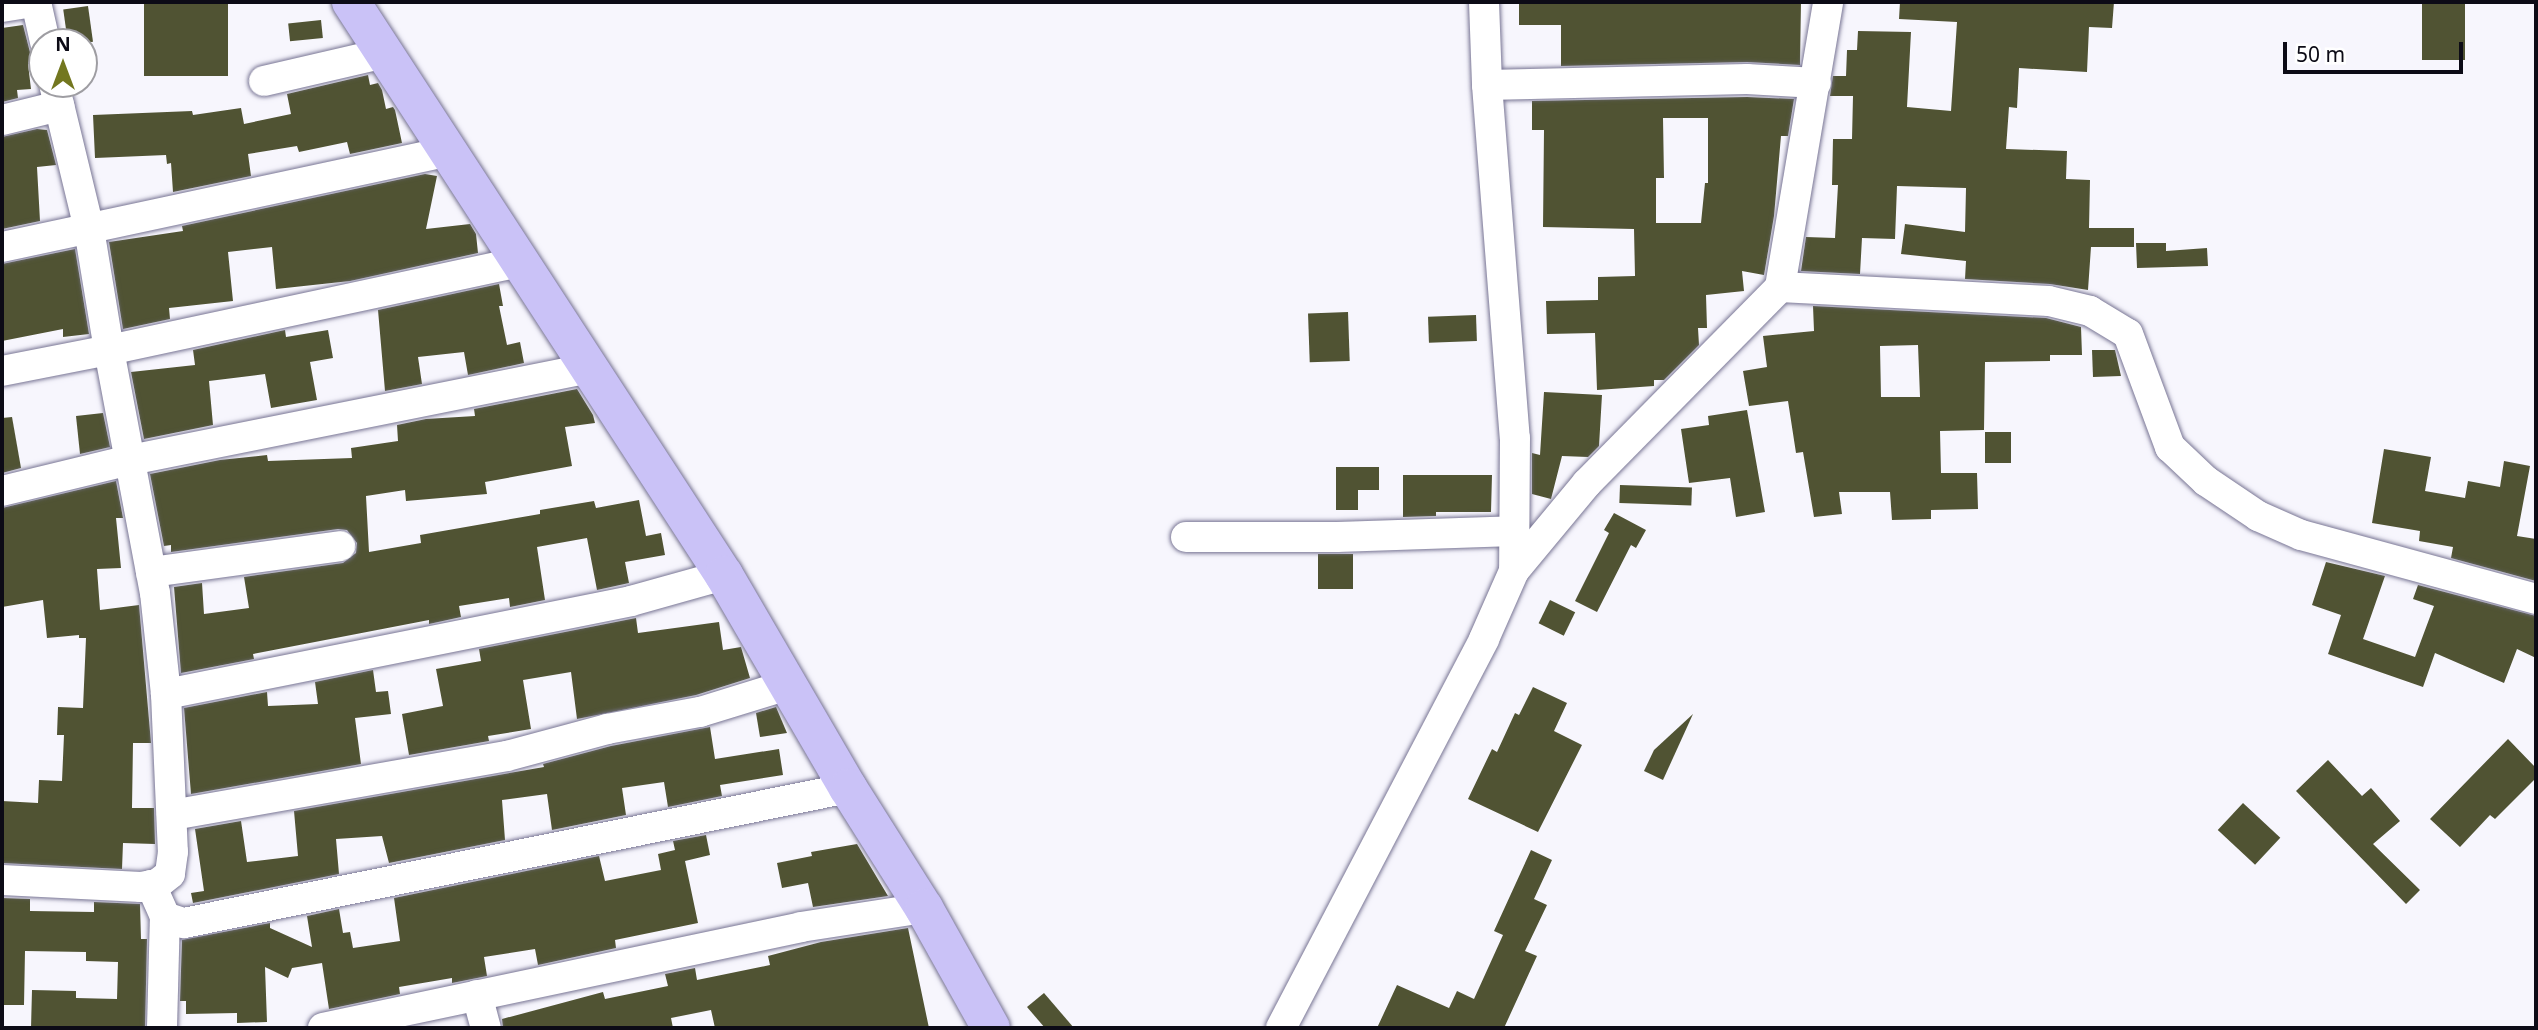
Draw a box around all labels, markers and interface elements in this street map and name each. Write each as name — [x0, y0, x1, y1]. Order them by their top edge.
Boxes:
north arrow — [28, 28, 98, 98]
scale bar — [2286, 28, 2466, 72]
text: N — [55, 31, 71, 57]
text: 50 m — [2296, 40, 2345, 68]

